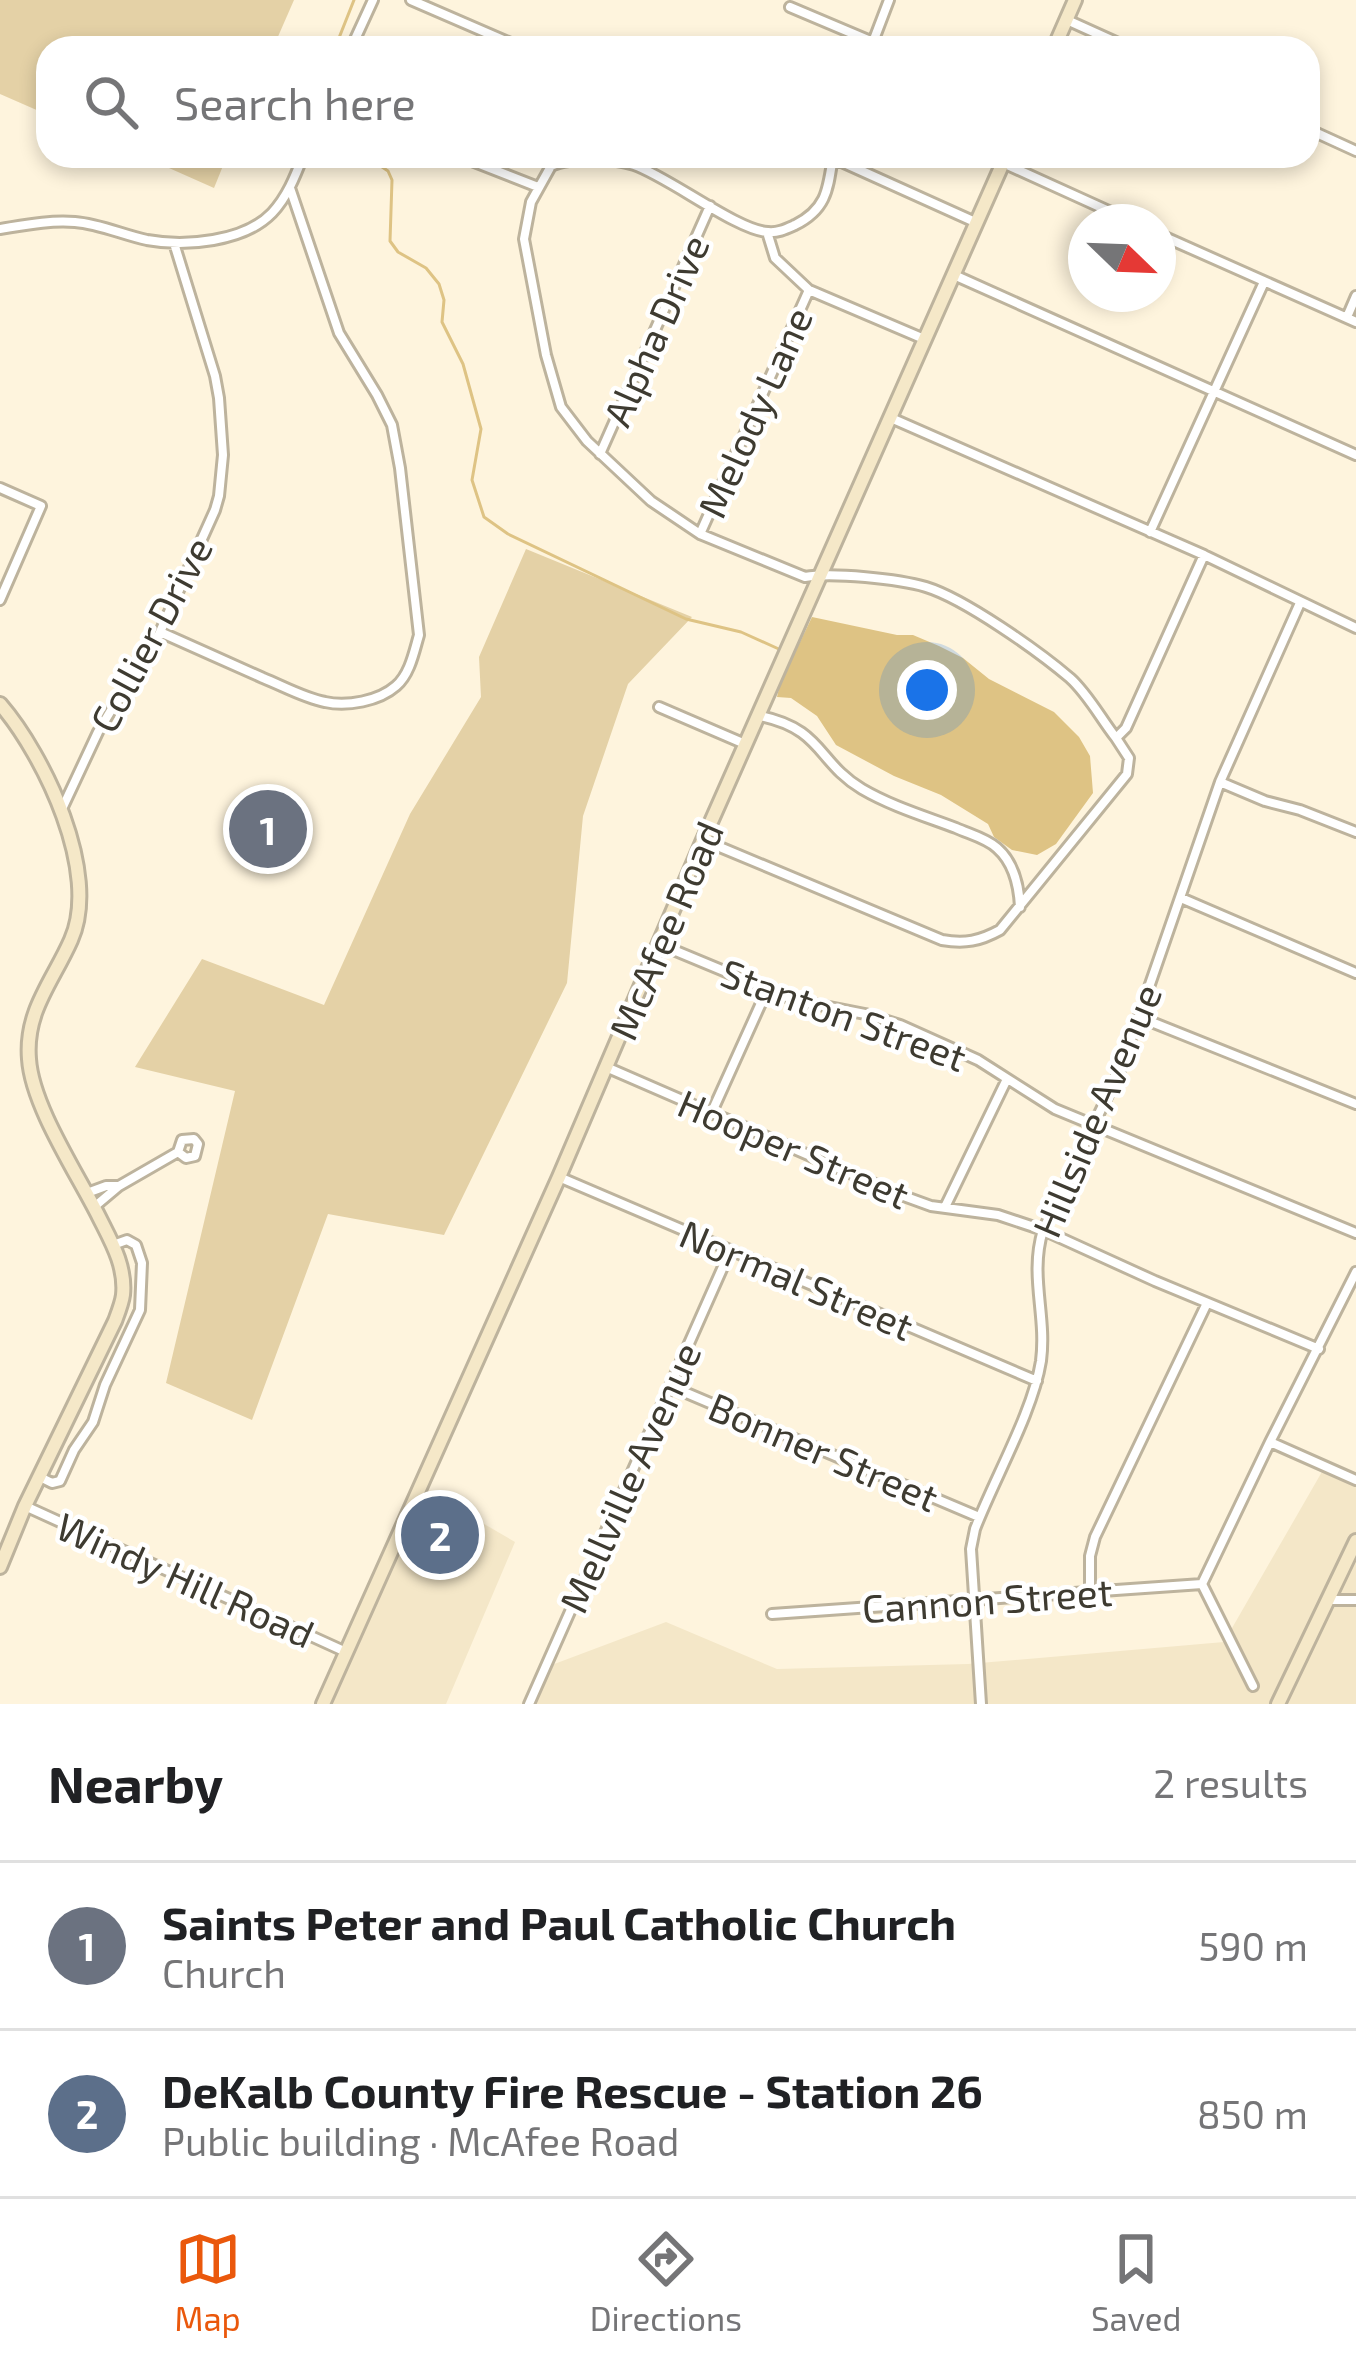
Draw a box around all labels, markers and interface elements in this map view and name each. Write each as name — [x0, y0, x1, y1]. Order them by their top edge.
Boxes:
search box — [36, 36, 1320, 168]
icon: search — [78, 69, 144, 135]
text: Search here — [174, 75, 416, 129]
north arrow — [1068, 204, 1176, 312]
street label: Alpha Drive — [592, 227, 718, 433]
street label: Melody Lane — [687, 300, 821, 524]
street label: Collier Drive — [79, 528, 221, 740]
your location — [897, 660, 957, 720]
pin: 1 — [229, 784, 307, 874]
street label: McAfee Road — [598, 814, 732, 1046]
street label: Stanton Street — [715, 948, 973, 1080]
street label: Hillside Avenue — [1022, 976, 1170, 1244]
street label: Hooper Street — [672, 1078, 916, 1218]
street label: Normal Street — [673, 1209, 921, 1349]
street label: Mellville Avenue — [548, 1335, 710, 1619]
street label: Bonner Street — [702, 1382, 946, 1520]
pin: 2 — [401, 1490, 479, 1580]
street label: Windy Hill Road — [50, 1501, 322, 1657]
street label: Cannon Street — [860, 1567, 1114, 1631]
text: Nearby — [48, 1752, 223, 1813]
text: 2 results — [1153, 1759, 1308, 1806]
text: Saints Peter and Paul Catholic Church — [162, 1895, 956, 1949]
text: 1 — [79, 1922, 95, 1969]
text: 590 m — [1198, 1922, 1308, 1969]
text: Church — [162, 1949, 286, 1996]
text: DeKalb County Fire Rescue - Station 26 — [162, 2063, 983, 2117]
text: 2 — [76, 2090, 98, 2137]
text: 850 m — [1197, 2090, 1308, 2137]
text: Public building · McAfee Road — [162, 2117, 679, 2164]
tab: Map — [175, 2226, 241, 2338]
tab: Directions — [590, 2226, 742, 2338]
tab: Saved — [1091, 2226, 1181, 2338]

